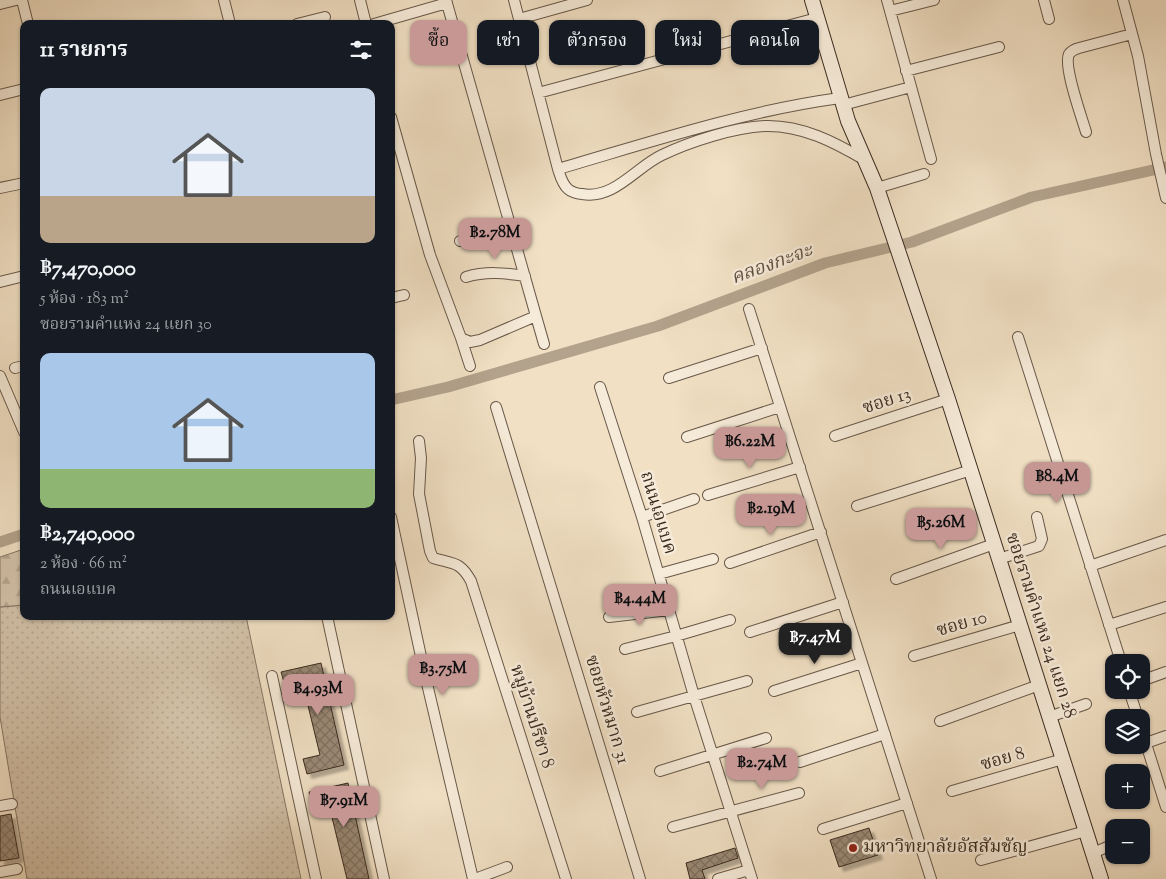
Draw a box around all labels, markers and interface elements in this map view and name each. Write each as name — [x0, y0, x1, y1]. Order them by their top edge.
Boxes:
chip: ซื้อ — [410, 20, 467, 65]
chip: เช่า — [477, 20, 539, 65]
chip: ตัวกรอง — [549, 20, 645, 65]
chip: ใหม่ — [655, 20, 721, 65]
chip: คอนโด — [731, 20, 819, 65]
text: 11 รายการ — [40, 36, 128, 66]
icon: filters — [347, 36, 375, 64]
icon: home — [163, 120, 253, 210]
pin: ฿2.78M — [454, 218, 536, 260]
text: ฿2.78M — [469, 222, 521, 245]
water label: คลองกะจะ — [728, 237, 818, 292]
text: ฿7,470,000 — [40, 255, 136, 285]
text: 5 ห้อง · 183 m² — [40, 288, 129, 311]
text: ซอยรามคำแหง 24 แยก 30 — [40, 314, 212, 337]
street label: ซอย 13 — [860, 382, 914, 422]
icon: home — [163, 385, 253, 475]
pin: ฿6.22M — [709, 426, 791, 469]
text: ฿6.22M — [725, 431, 775, 454]
pin: ฿8.4M — [1022, 462, 1092, 504]
text: ฿8.4M — [1035, 466, 1079, 489]
street label: ถนนเอแบค — [632, 468, 682, 558]
pin: ฿2.19M — [730, 494, 812, 536]
text: ฿2.19M — [747, 498, 795, 521]
pin: ฿5.26M — [900, 508, 982, 550]
text: ฿5.26M — [917, 512, 965, 535]
text: ฿2,740,000 — [40, 520, 135, 550]
street label: ซอยรามคำแหง 24 แยก 28 — [998, 530, 1082, 722]
text: 2 ห้อง · 66 m² — [40, 553, 127, 576]
text: ถนนเอแบค — [40, 579, 116, 602]
pin: ฿4.44M — [599, 584, 681, 626]
text: ฿4.44M — [614, 588, 666, 611]
street label: ซอย 10 — [934, 605, 990, 645]
pin: ฿7.47M — [774, 622, 856, 665]
text: ฿7.47M — [790, 627, 840, 650]
street label: ซอยหัวหมาก 31 — [577, 652, 635, 768]
pin: ฿3.75M — [402, 654, 484, 696]
map controls — [1105, 654, 1150, 864]
button: locate — [1105, 654, 1150, 699]
text: ฿3.75M — [419, 658, 467, 681]
street label: หมู่บ้านปรีชา 8 — [502, 662, 560, 772]
pin: ฿4.93M — [277, 674, 359, 716]
text: ฿4.93M — [293, 678, 343, 701]
button: layers — [1105, 709, 1150, 754]
street label: ซอย 8 — [978, 741, 1028, 779]
pin: ฿2.74M — [721, 748, 803, 790]
text: ฿2.74M — [737, 752, 787, 775]
button: + — [1105, 764, 1150, 809]
pin: ฿7.91M — [303, 786, 385, 828]
text: ฿7.91M — [320, 790, 368, 813]
button: − — [1105, 819, 1150, 864]
place label: มหาวิทยาลัยอัสสัมชัญ — [863, 835, 1028, 861]
marker: มหาวิทยาลัยอัสสัมชัญ — [847, 842, 859, 854]

